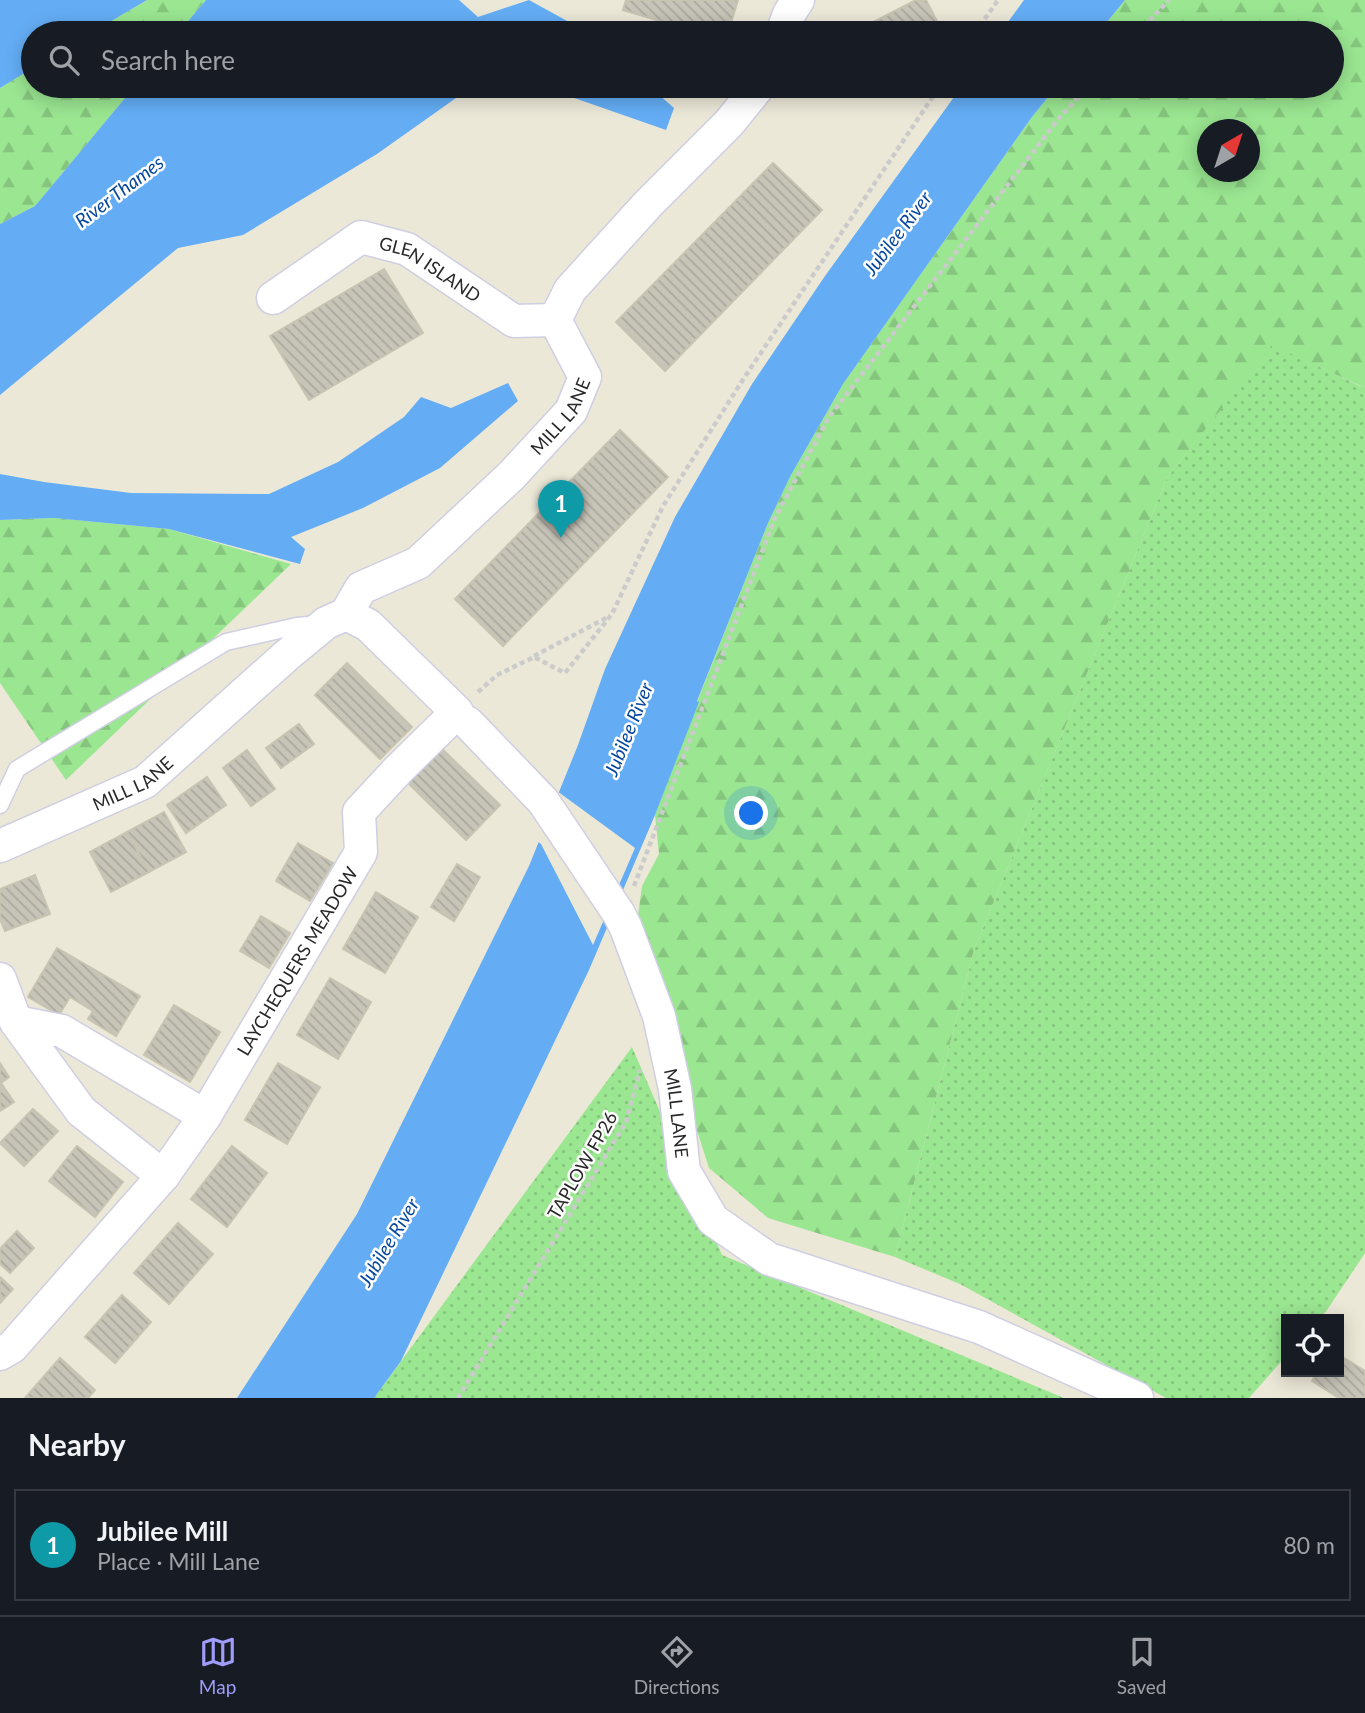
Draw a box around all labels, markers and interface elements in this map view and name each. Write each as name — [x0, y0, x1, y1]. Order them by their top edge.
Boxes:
search box — [21, 21, 1344, 98]
icon: search — [45, 41, 83, 79]
text: Search here — [101, 44, 235, 76]
north arrow — [1197, 119, 1260, 182]
water label: River Thames — [70, 150, 168, 232]
water label: Jubilee River — [858, 186, 936, 280]
street label: GLEN ISLAND — [377, 231, 485, 307]
street label: MILL LANE — [526, 375, 594, 459]
pin: 1 — [538, 480, 584, 538]
water label: Jubilee River — [599, 679, 657, 780]
street label: MILL LANE — [89, 751, 177, 815]
your location — [734, 796, 768, 830]
street label: LAYCHEQUERS MEADOW — [232, 862, 362, 1059]
street label: MILL LANE — [660, 1066, 693, 1159]
street label: TAPLOW FP26 — [542, 1107, 622, 1223]
water label: Jubilee River — [352, 1193, 423, 1291]
map controls — [1281, 1314, 1344, 1377]
button: locate — [1281, 1314, 1344, 1377]
text: Nearby — [28, 1426, 126, 1462]
text: Jubilee Mill — [97, 1515, 228, 1547]
text: 1 — [46, 1531, 60, 1559]
text: 80 m — [1284, 1531, 1335, 1559]
text: Place · Mill Lane — [97, 1547, 260, 1575]
tab: Map — [199, 1633, 237, 1698]
tab: Directions — [634, 1633, 720, 1698]
tab: Saved — [1117, 1633, 1166, 1698]

